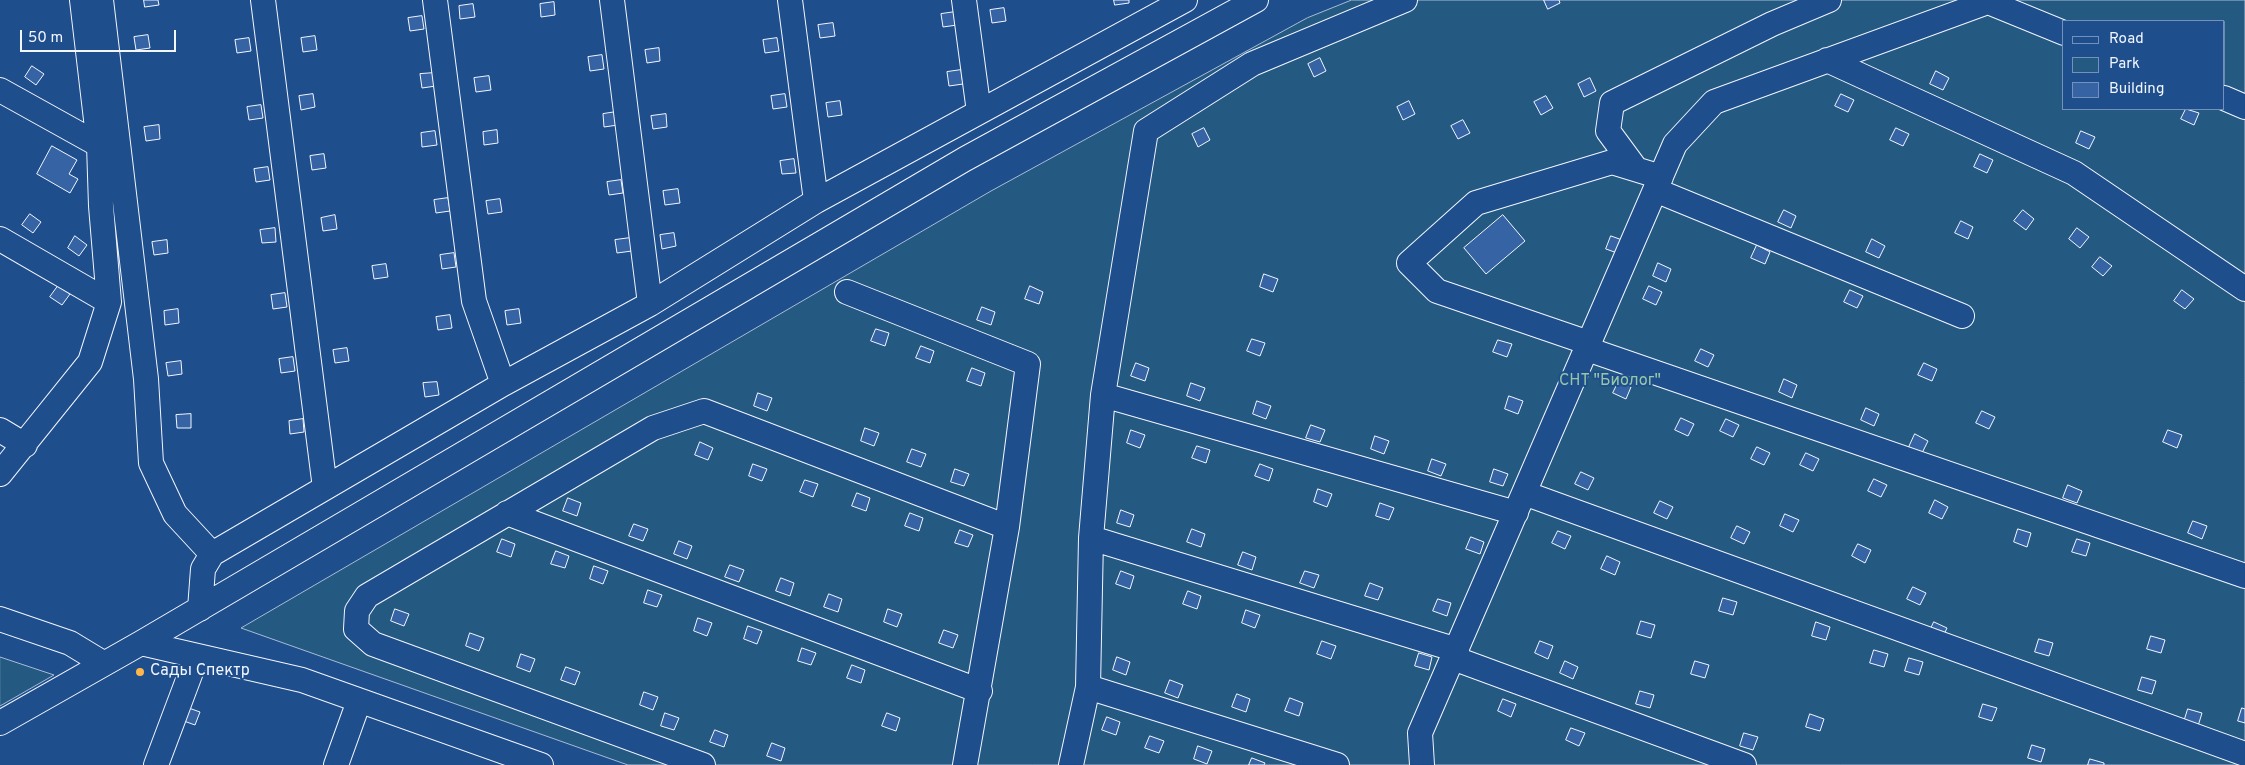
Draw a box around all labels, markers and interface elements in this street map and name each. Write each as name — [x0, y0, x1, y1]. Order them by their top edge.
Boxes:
scale bar — [22, 20, 179, 52]
legend — [2062, 20, 2225, 110]
text: 50 m — [28, 29, 63, 48]
text: Road — [2109, 30, 2144, 49]
text: Park — [2109, 55, 2140, 74]
text: Building — [2109, 80, 2164, 99]
park label: СНТ "Биолог" — [1559, 372, 1661, 392]
place label: Сады Спектр — [150, 662, 250, 682]
marker: Сады Спектр — [134, 666, 146, 678]

